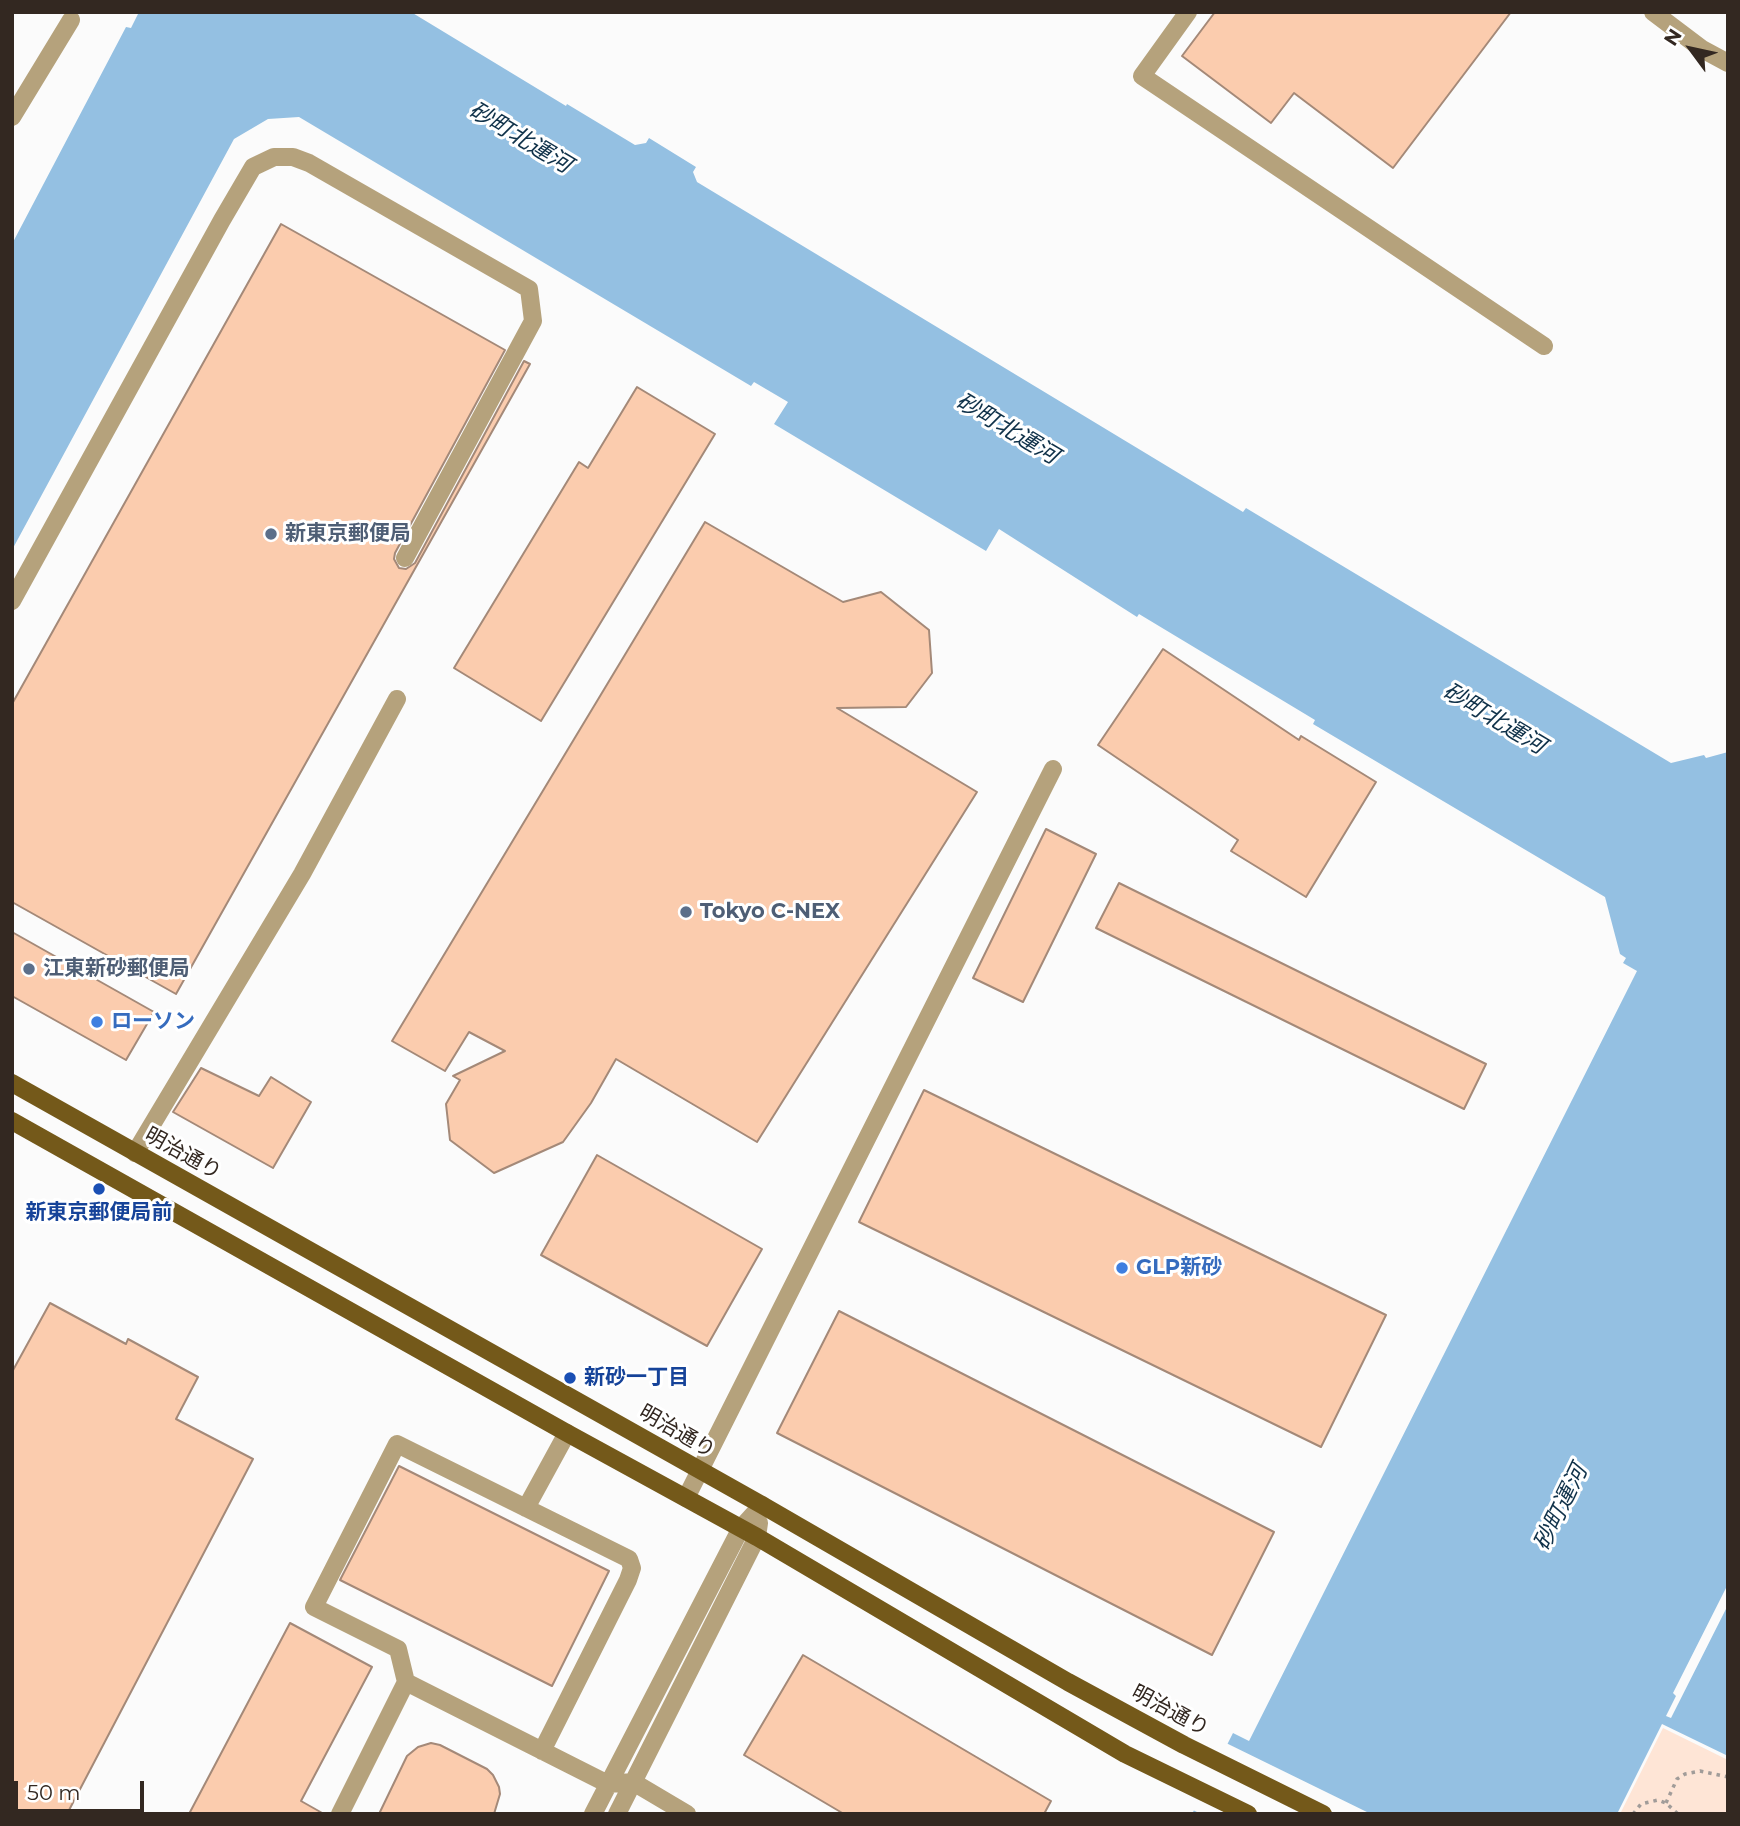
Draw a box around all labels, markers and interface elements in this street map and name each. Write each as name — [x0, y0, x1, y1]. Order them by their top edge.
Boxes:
north arrow — [1656, 14, 1726, 84]
text: N — [1659, 25, 1687, 50]
water label: 砂町北運河 — [464, 97, 576, 179]
water label: 砂町北運河 — [951, 388, 1063, 470]
place label: 新東京郵便局 — [285, 521, 411, 547]
marker: 新東京郵便局 — [263, 526, 279, 542]
water label: 砂町北運河 — [1438, 678, 1550, 760]
place label: Tokyo C-NEX — [700, 899, 840, 925]
marker: Tokyo C-NEX — [678, 904, 694, 920]
place label: 江東新砂郵便局 — [43, 956, 190, 982]
marker: 江東新砂郵便局 — [21, 961, 37, 977]
place label: ローソン — [111, 1009, 195, 1035]
marker: ローソン — [89, 1014, 105, 1030]
street label: 明治通り — [140, 1123, 226, 1185]
marker: 新東京郵便局前 — [91, 1181, 107, 1197]
place label: 新東京郵便局前 — [26, 1200, 172, 1226]
place label: GLP新砂 — [1136, 1255, 1222, 1281]
marker: GLP新砂 — [1114, 1260, 1130, 1276]
place label: 新砂一丁目 — [584, 1365, 689, 1391]
marker: 新砂一丁目 — [562, 1370, 578, 1386]
street label: 明治通り — [634, 1400, 720, 1464]
water label: 砂町運河 — [1528, 1461, 1594, 1555]
street label: 明治通り — [1127, 1680, 1213, 1742]
scale bar — [18, 1766, 147, 1810]
text: 50 m — [27, 1780, 81, 1805]

